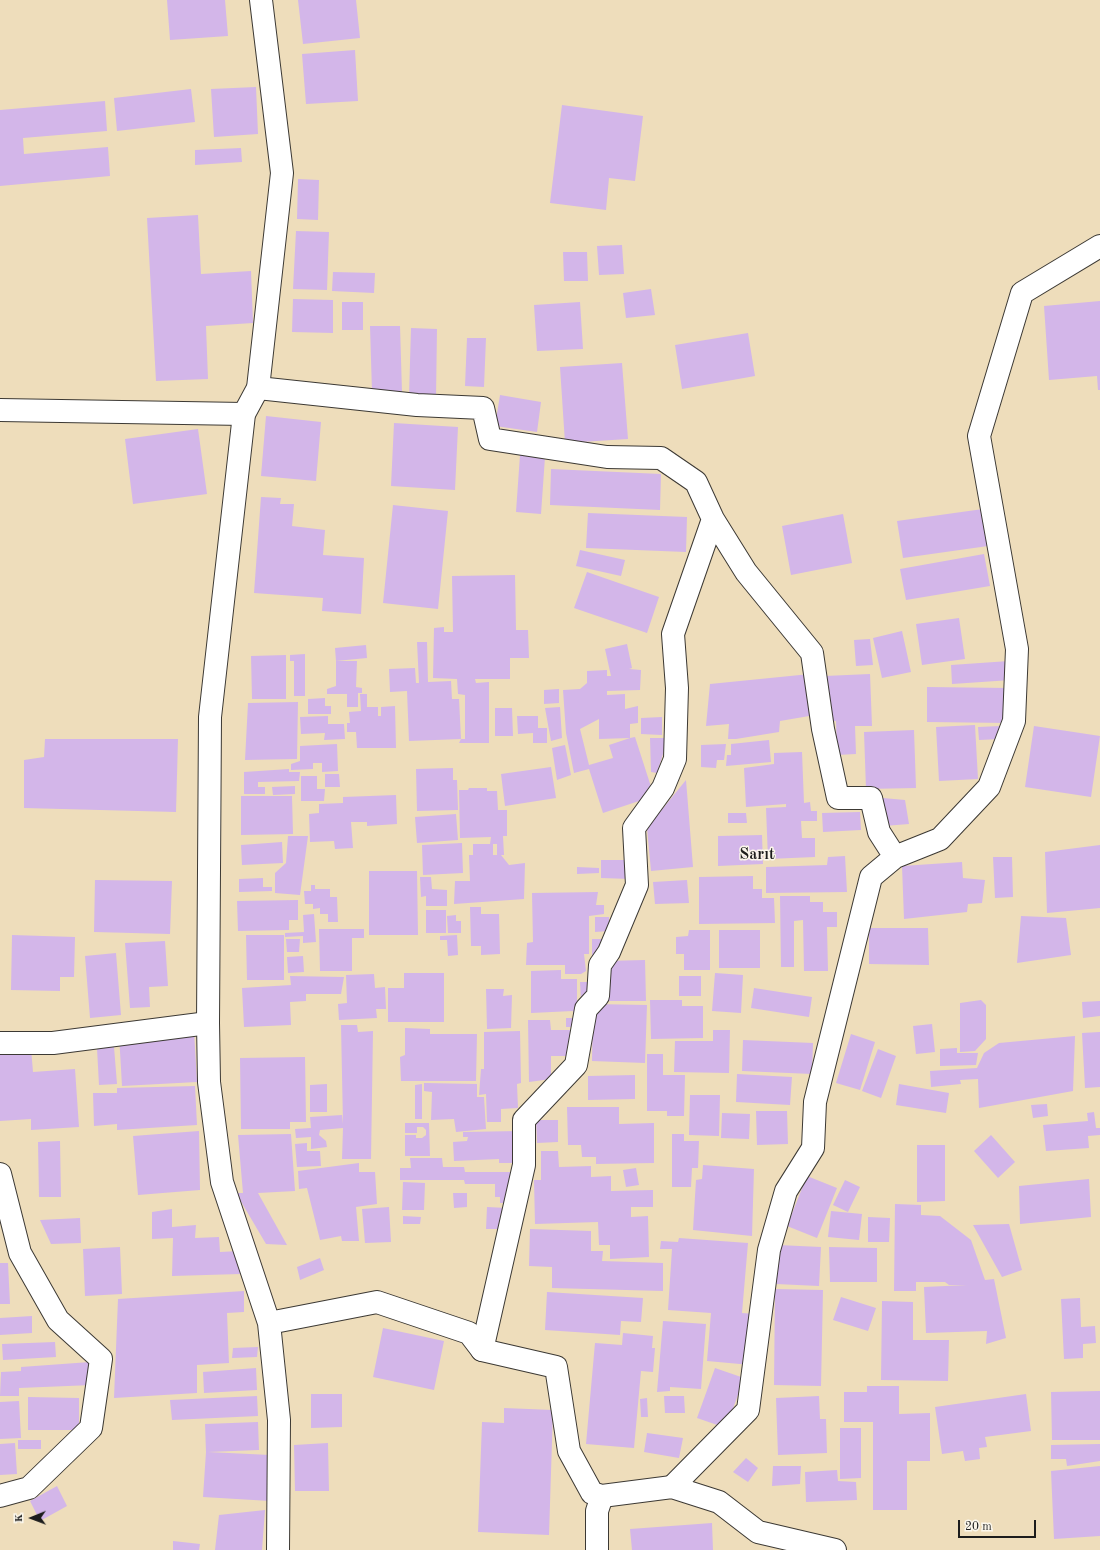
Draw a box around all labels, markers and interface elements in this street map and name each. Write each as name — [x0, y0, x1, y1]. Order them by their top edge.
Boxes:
district label: Sarıt — [739, 845, 775, 865]
north arrow — [12, 1498, 52, 1538]
scale bar — [960, 1512, 1038, 1538]
text: K — [14, 1514, 25, 1523]
text: 20 m — [965, 1521, 992, 1533]

